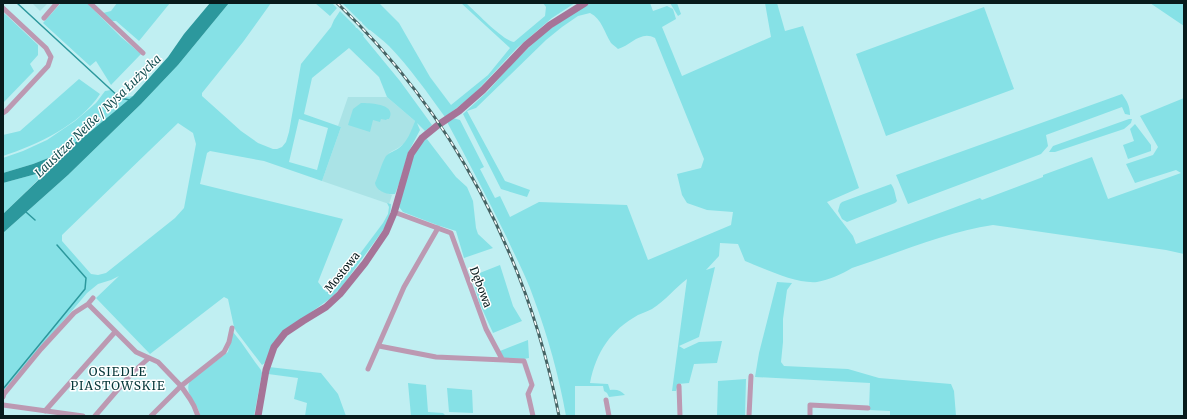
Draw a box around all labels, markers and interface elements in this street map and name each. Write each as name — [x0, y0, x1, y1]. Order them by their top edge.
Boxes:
water label: Lausitzer Neiße / Nysa Łużycka — [31, 51, 164, 180]
street label: Mostowa — [321, 249, 363, 295]
street label: Dębowa — [467, 265, 495, 310]
district label: OSIEDLE PIASTOWSKIE — [70, 364, 166, 393]

